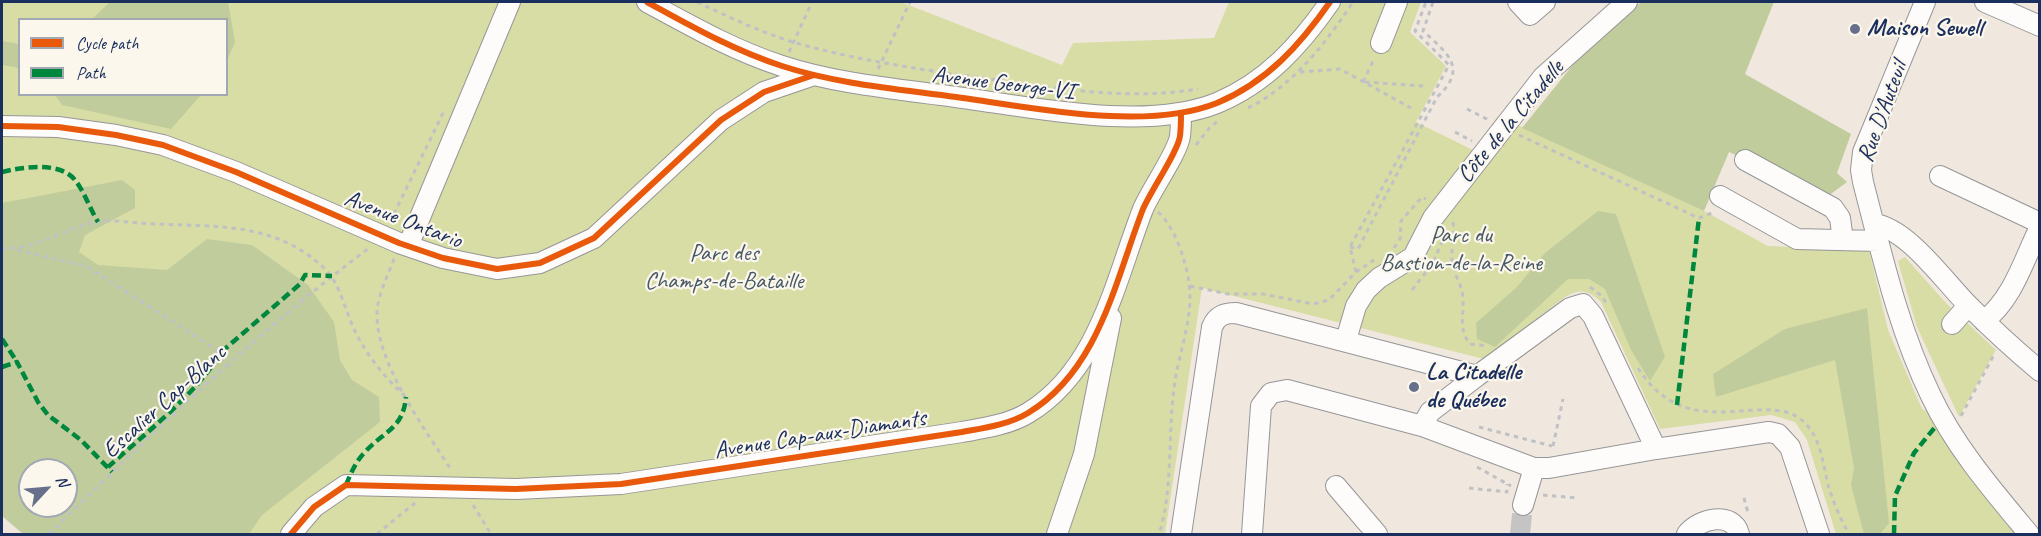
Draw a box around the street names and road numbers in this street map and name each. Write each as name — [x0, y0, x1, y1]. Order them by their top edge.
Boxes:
street label: Côte de la Citadelle — [1451, 55, 1571, 189]
street label: Rue D'Auteuil — [1851, 58, 1915, 166]
street label: Avenue George-VI — [930, 61, 1076, 107]
street label: Avenue Ontario — [340, 184, 466, 256]
street label: Escalier Cap-Blanc — [97, 339, 233, 465]
street label: Avenue Cap-aux-Diamants — [712, 404, 928, 466]

